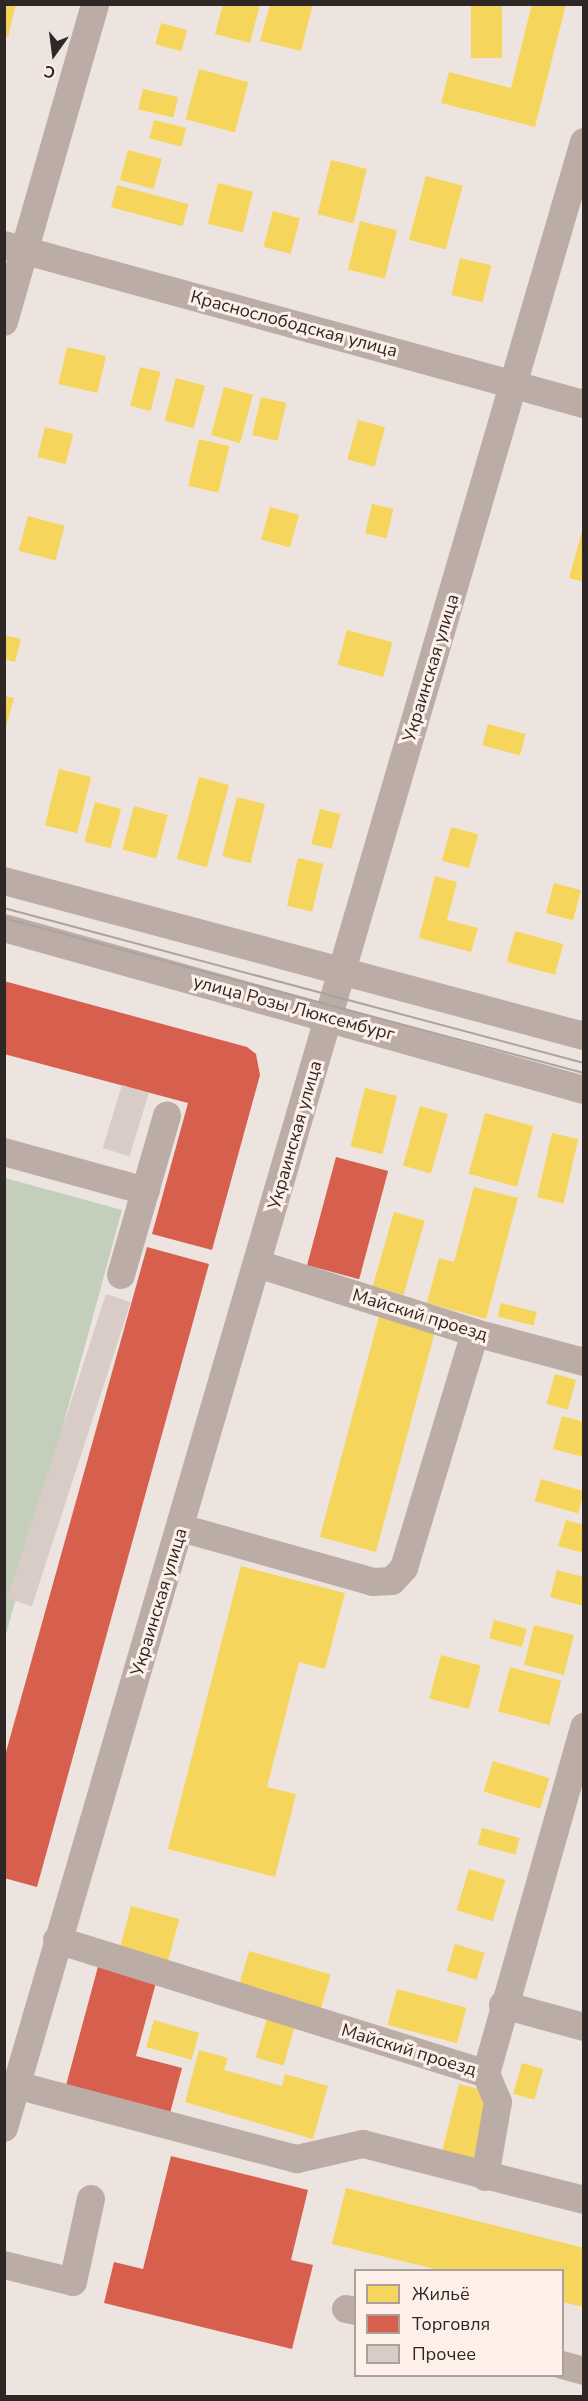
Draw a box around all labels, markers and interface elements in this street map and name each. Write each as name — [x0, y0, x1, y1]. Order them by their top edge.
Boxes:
north arrow — [24, 24, 84, 84]
text: С — [42, 59, 58, 83]
street label: Краснослободская улица — [188, 286, 400, 362]
street label: Украинская улица — [398, 591, 464, 745]
street label: улица Розы Люксембург — [191, 971, 397, 1045]
street label: Украинская улица — [263, 1058, 327, 1212]
street label: Майский проезд — [350, 1284, 490, 1346]
street label: Украинская улица — [126, 1525, 192, 1679]
street label: Майский проезд — [339, 2019, 479, 2081]
legend — [354, 2269, 564, 2377]
text: Жильё — [412, 2282, 470, 2306]
text: Торговля — [412, 2312, 490, 2336]
text: Прочее — [412, 2342, 476, 2366]

